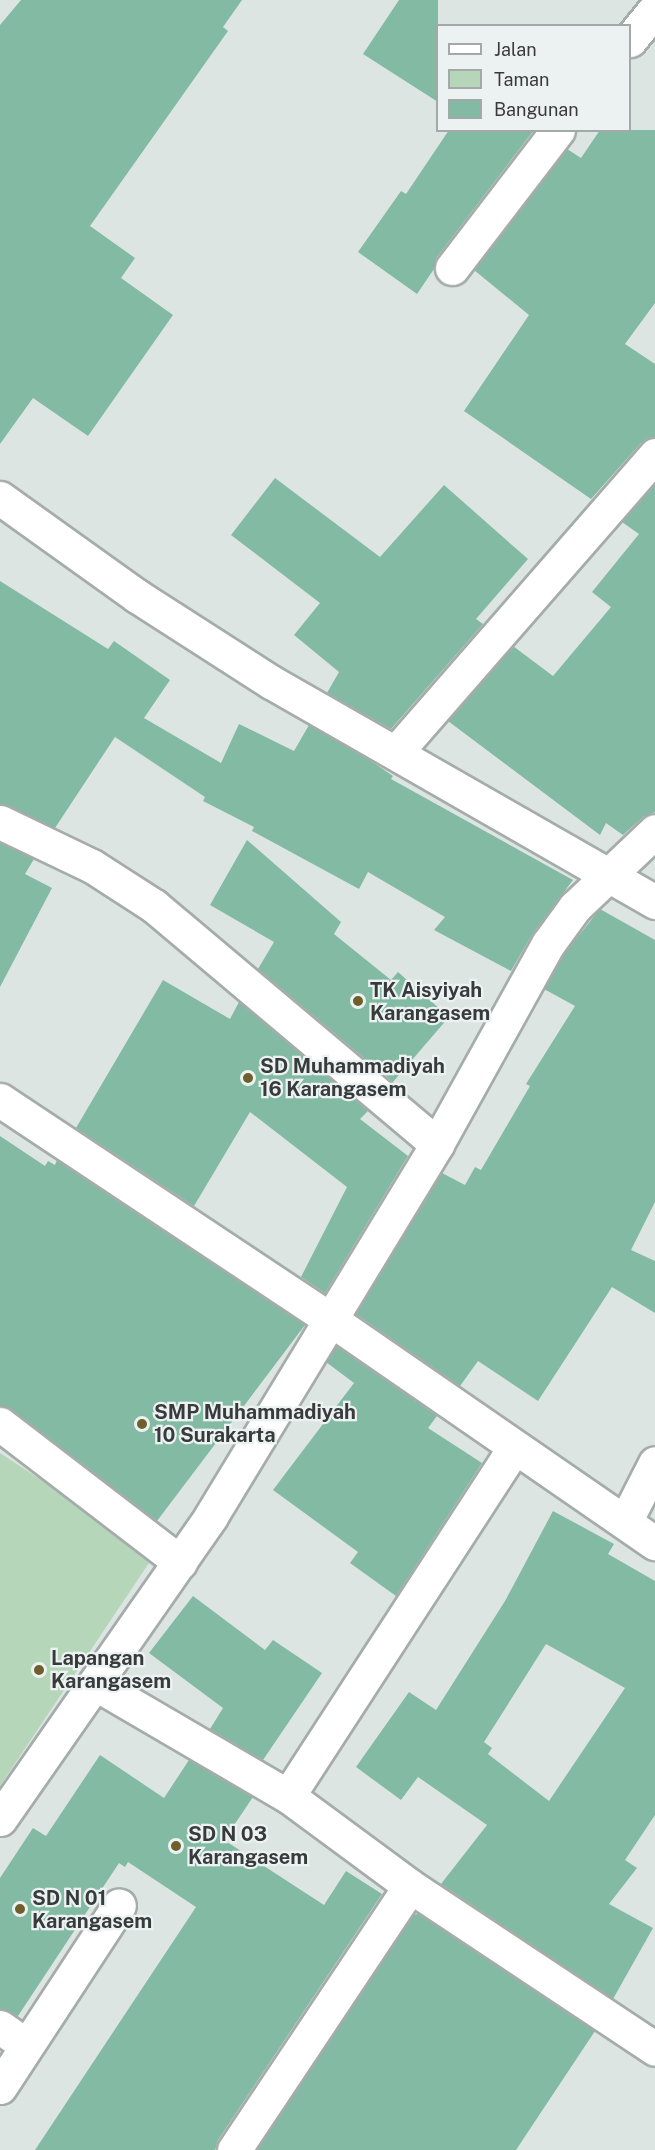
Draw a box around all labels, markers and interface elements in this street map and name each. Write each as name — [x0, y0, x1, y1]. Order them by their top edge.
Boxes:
legend — [436, 24, 631, 132]
text: Jalan — [494, 39, 537, 60]
text: Taman — [494, 69, 549, 90]
text: Bangunan — [494, 99, 579, 120]
place label: TK Aisyiyah Karangasem — [370, 978, 490, 1025]
marker: TK Aisyiyah Karangasem — [351, 994, 365, 1008]
place label: SD Muhammadiyah 16 Karangasem — [260, 1054, 445, 1101]
marker: SD Muhammadiyah 16 Karangasem — [241, 1071, 255, 1085]
place label: SMP Muhammadiyah 10 Surakarta — [154, 1400, 356, 1447]
marker: SMP Muhammadiyah 10 Surakarta — [135, 1417, 149, 1431]
place label: Lapangan Karangasem — [51, 1646, 171, 1693]
marker: Lapangan Karangasem — [32, 1663, 46, 1677]
place label: SD N 03 Karangasem — [188, 1822, 308, 1869]
marker: SD N 03 Karangasem — [169, 1839, 183, 1853]
place label: SD N 01 Karangasem — [32, 1886, 152, 1933]
marker: SD N 01 Karangasem — [13, 1902, 27, 1916]

